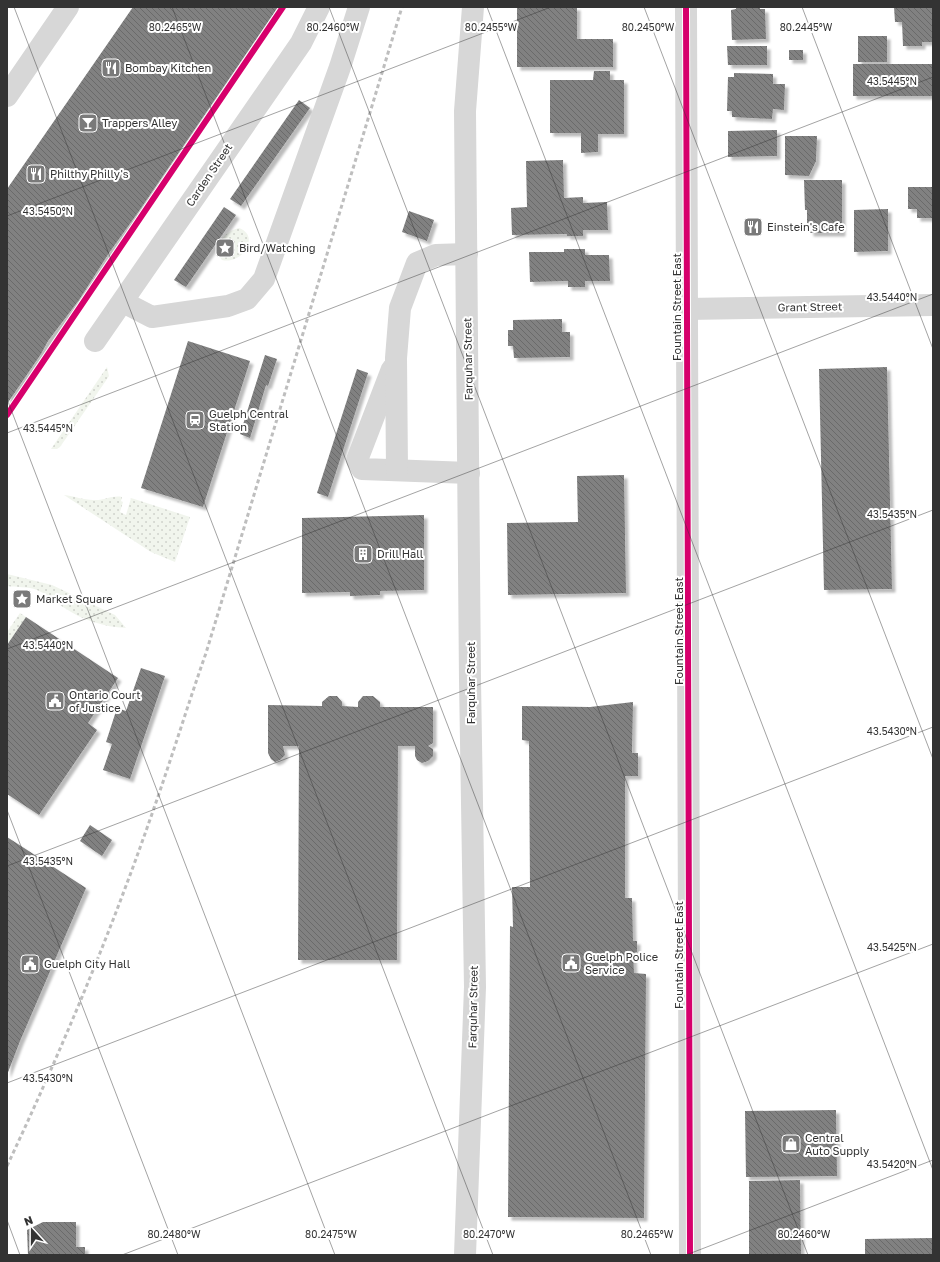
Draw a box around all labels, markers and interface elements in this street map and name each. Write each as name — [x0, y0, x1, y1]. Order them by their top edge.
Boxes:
text: 80.2465°W — [149, 21, 202, 33]
text: 80.2460°W — [307, 21, 360, 33]
text: 80.2455°W — [465, 21, 518, 33]
text: 80.2450°W — [622, 21, 675, 33]
text: 80.2445°W — [780, 21, 833, 33]
restaurant icon: Bombay Kitchen — [100, 57, 122, 79]
place label: Bombay Kitchen — [125, 61, 211, 74]
text: 43.5445°N — [867, 75, 917, 87]
bar icon: Trappers Alley — [77, 112, 99, 134]
place label: Trappers Alley — [102, 116, 177, 129]
street label: Carden Street — [183, 141, 234, 209]
restaurant icon: Philthy Philly's — [25, 163, 47, 185]
place label: Philthy Philly's — [50, 167, 129, 180]
text: 43.5450°N — [23, 205, 73, 217]
restaurant icon: Einstein's Cafe — [742, 216, 764, 238]
place label: Einstein's Cafe — [767, 220, 845, 233]
place icon: Bird/Watching — [214, 237, 236, 259]
place label: Bird/Watching — [239, 241, 315, 254]
street label: Fountain Street East — [670, 253, 683, 361]
text: 43.5440°N — [867, 291, 917, 303]
street label: Grant Street — [778, 299, 842, 314]
street label: Farquhar Street — [460, 318, 475, 400]
place label: Guelph Central Station — [209, 407, 289, 433]
station icon: Guelph Central Station — [184, 409, 206, 431]
text: 43.5445°N — [23, 422, 73, 434]
text: 43.5435°N — [867, 508, 917, 520]
building icon: Drill Hall — [352, 543, 374, 565]
place label: Drill Hall — [377, 547, 424, 560]
street label: Fountain Street East — [672, 577, 685, 685]
place icon: Market Square — [11, 588, 33, 610]
place label: Market Square — [36, 592, 113, 605]
text: 43.5440°N — [23, 639, 73, 651]
street label: Farquhar Street — [464, 642, 477, 724]
place label: Ontario Court of Justice — [69, 688, 141, 714]
public building icon: Ontario Court of Justice — [44, 690, 66, 712]
text: 43.5430°N — [867, 725, 917, 737]
text: 43.5435°N — [23, 855, 73, 867]
street label: Fountain Street East — [672, 901, 685, 1009]
text: 43.5425°N — [867, 941, 917, 953]
place label: Guelph Police Service — [585, 950, 658, 976]
public building icon: Guelph Police Service — [560, 952, 582, 974]
public building icon: Guelph City Hall — [19, 953, 41, 975]
place label: Guelph City Hall — [44, 957, 131, 970]
street label: Farquhar Street — [465, 966, 480, 1048]
text: 43.5430°N — [23, 1072, 73, 1084]
place label: Central Auto Supply — [805, 1131, 869, 1157]
shop icon: Central Auto Supply — [780, 1133, 802, 1155]
text: 43.5420°N — [867, 1158, 917, 1170]
north arrow — [12, 1210, 52, 1250]
text: N — [22, 1213, 34, 1228]
text: 80.2480°W — [148, 1228, 201, 1240]
text: 80.2475°W — [305, 1228, 357, 1240]
text: 80.2470°W — [463, 1228, 515, 1240]
text: 80.2465°W — [621, 1228, 674, 1240]
text: 80.2460°W — [778, 1228, 831, 1240]

